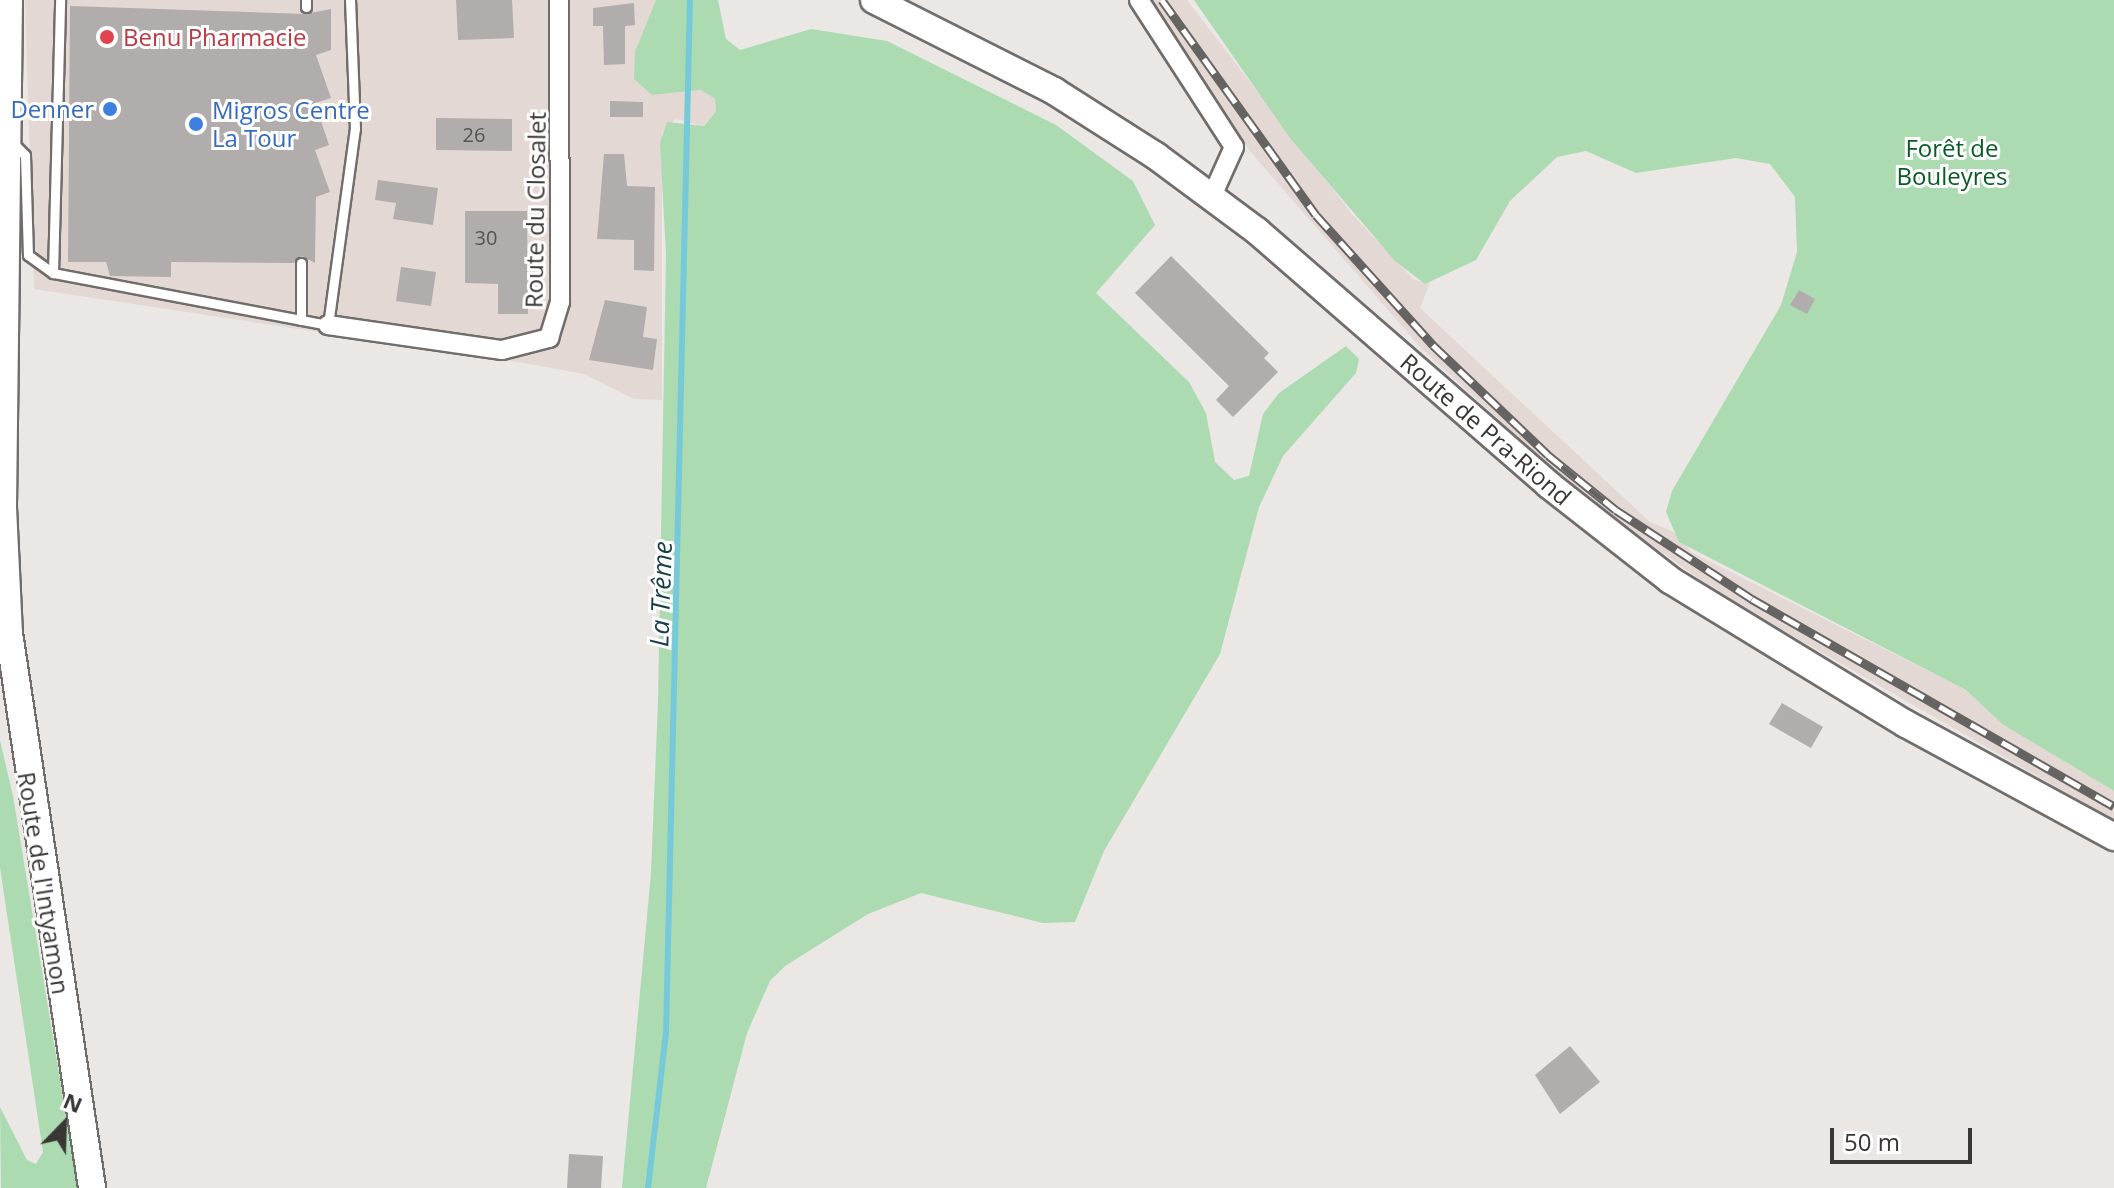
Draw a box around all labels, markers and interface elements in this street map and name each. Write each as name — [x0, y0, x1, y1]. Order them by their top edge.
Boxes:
place label: Benu Pharmacie — [123, 23, 307, 51]
marker: Benu Pharmacie — [98, 28, 116, 46]
place label: Denner — [10, 95, 94, 123]
place label: Migros Centre La Tour — [212, 96, 370, 152]
marker: Denner — [101, 100, 119, 118]
street label: Route du Closalet — [519, 112, 551, 308]
marker: Migros Centre La Tour — [187, 115, 205, 133]
house number: 26 — [463, 122, 485, 146]
park label: Forêt de Bouleyres — [1897, 134, 2007, 190]
house number: 30 — [475, 225, 497, 249]
street label: Route de Pra-Riond — [1395, 347, 1577, 511]
water label: La Trême — [644, 541, 678, 647]
street label: Route de l'Intyamon — [12, 770, 76, 996]
north arrow — [24, 1084, 104, 1164]
text: N — [59, 1085, 87, 1119]
scale bar — [1834, 1112, 1976, 1162]
text: 50 m — [1844, 1125, 1900, 1158]

